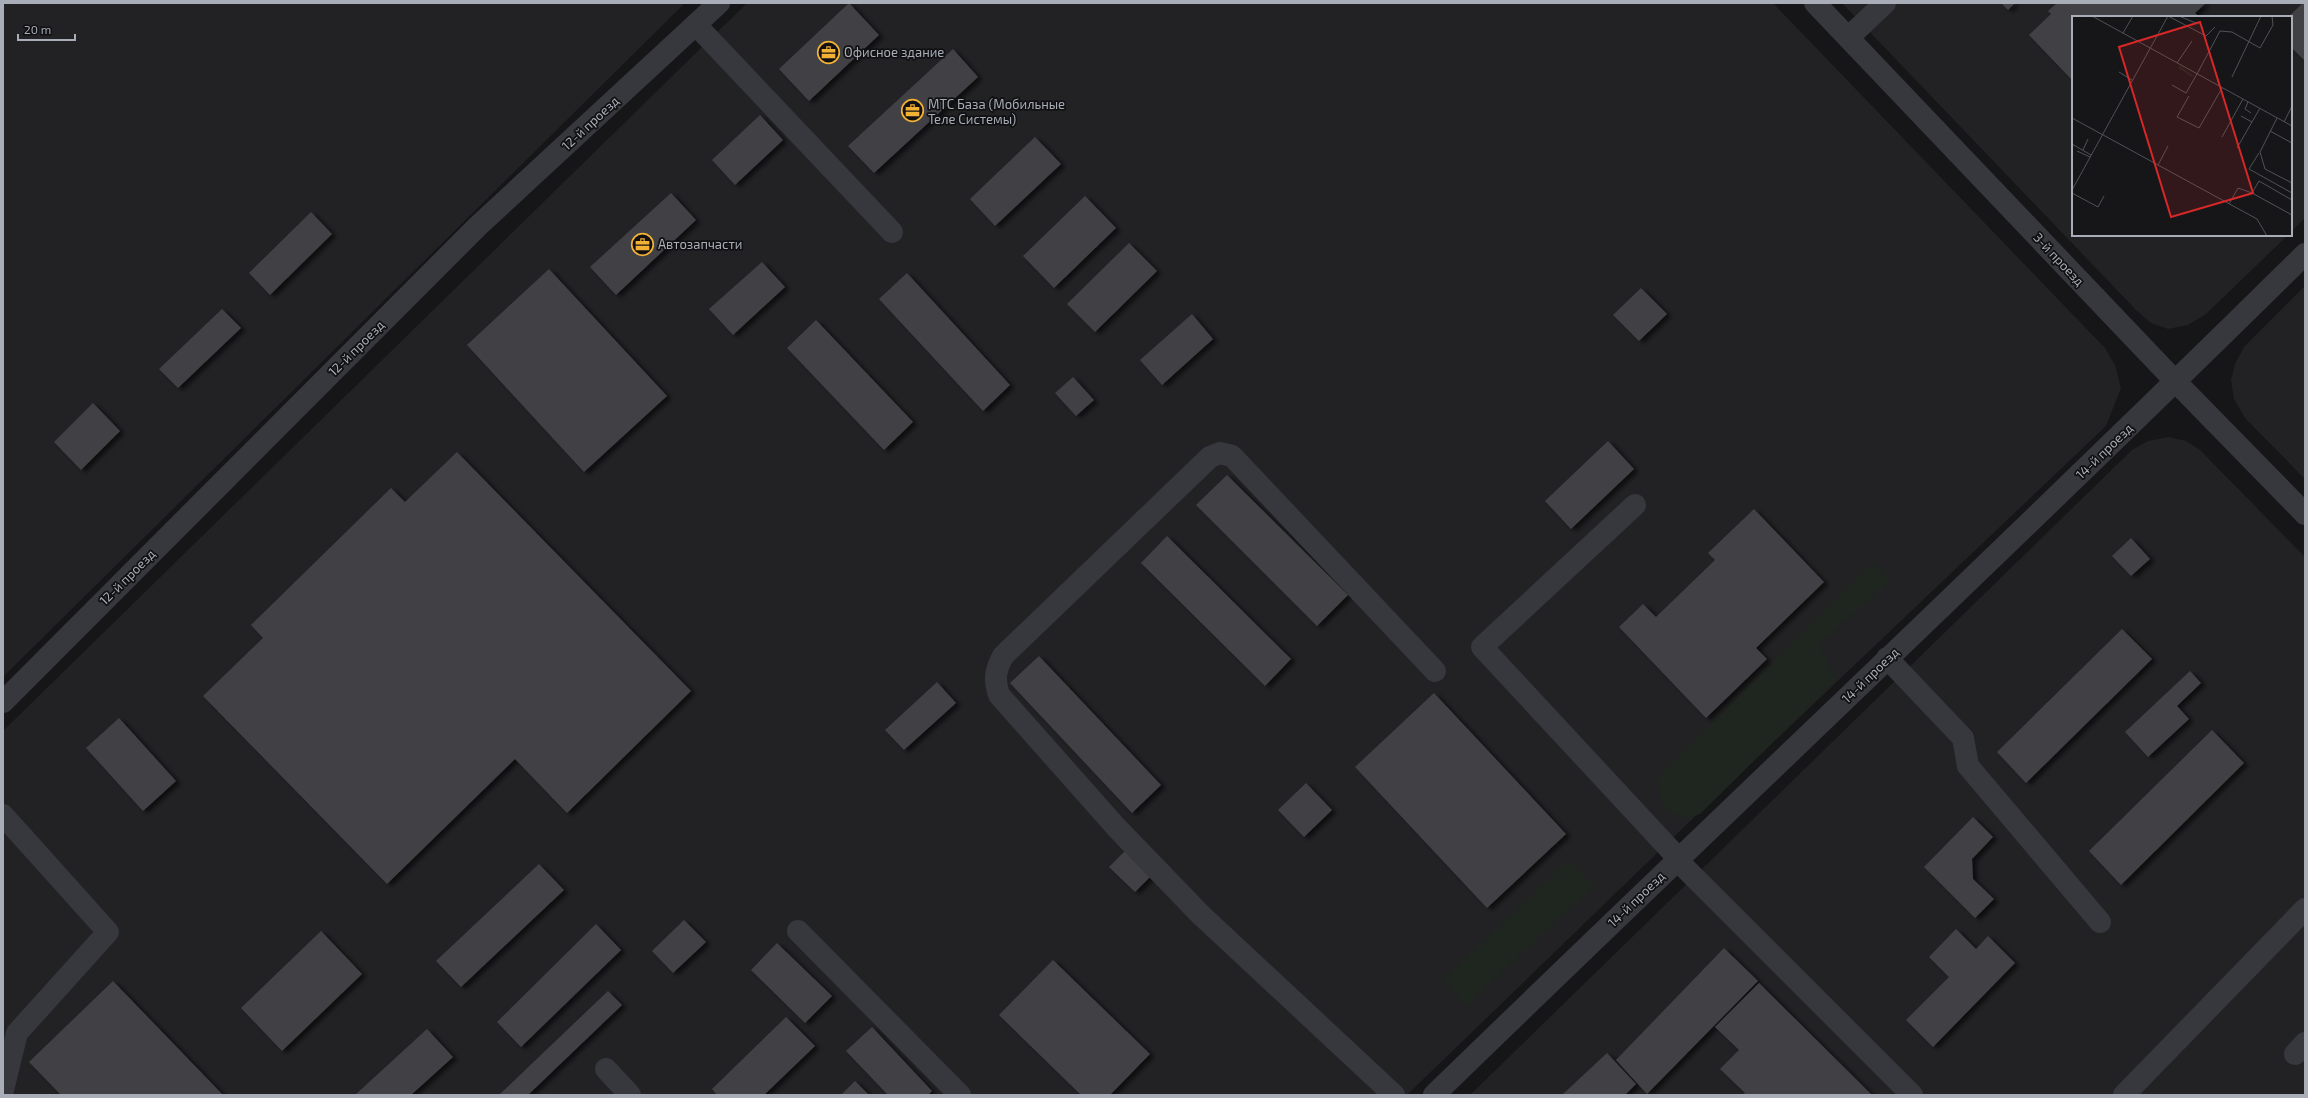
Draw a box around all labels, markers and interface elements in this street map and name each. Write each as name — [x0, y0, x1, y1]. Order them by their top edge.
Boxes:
scale bar — [18, 16, 75, 42]
inset map — [2072, 16, 2292, 236]
text: 20 m — [24, 22, 51, 36]
office icon: Офисное здание — [816, 39, 842, 65]
place label: Офисное здание — [844, 44, 944, 60]
street label: 12-й проезд — [558, 92, 622, 154]
place label: МТС База (Мобильные Теле Системы) — [928, 96, 1065, 127]
office icon: МТС База (Мобильные Теле Системы) — [900, 98, 926, 124]
street label: 3-й проезд — [2030, 229, 2088, 289]
office icon: Автозапчасти — [630, 231, 656, 257]
place label: Автозапчасти — [658, 236, 742, 252]
street label: 12-й проезд — [325, 317, 387, 379]
street label: 14-й проезд — [2072, 420, 2136, 482]
street label: 12-й проезд — [96, 546, 158, 608]
street label: 14-й проезд — [1838, 644, 1902, 706]
street label: 14-й проезд — [1604, 868, 1668, 930]

